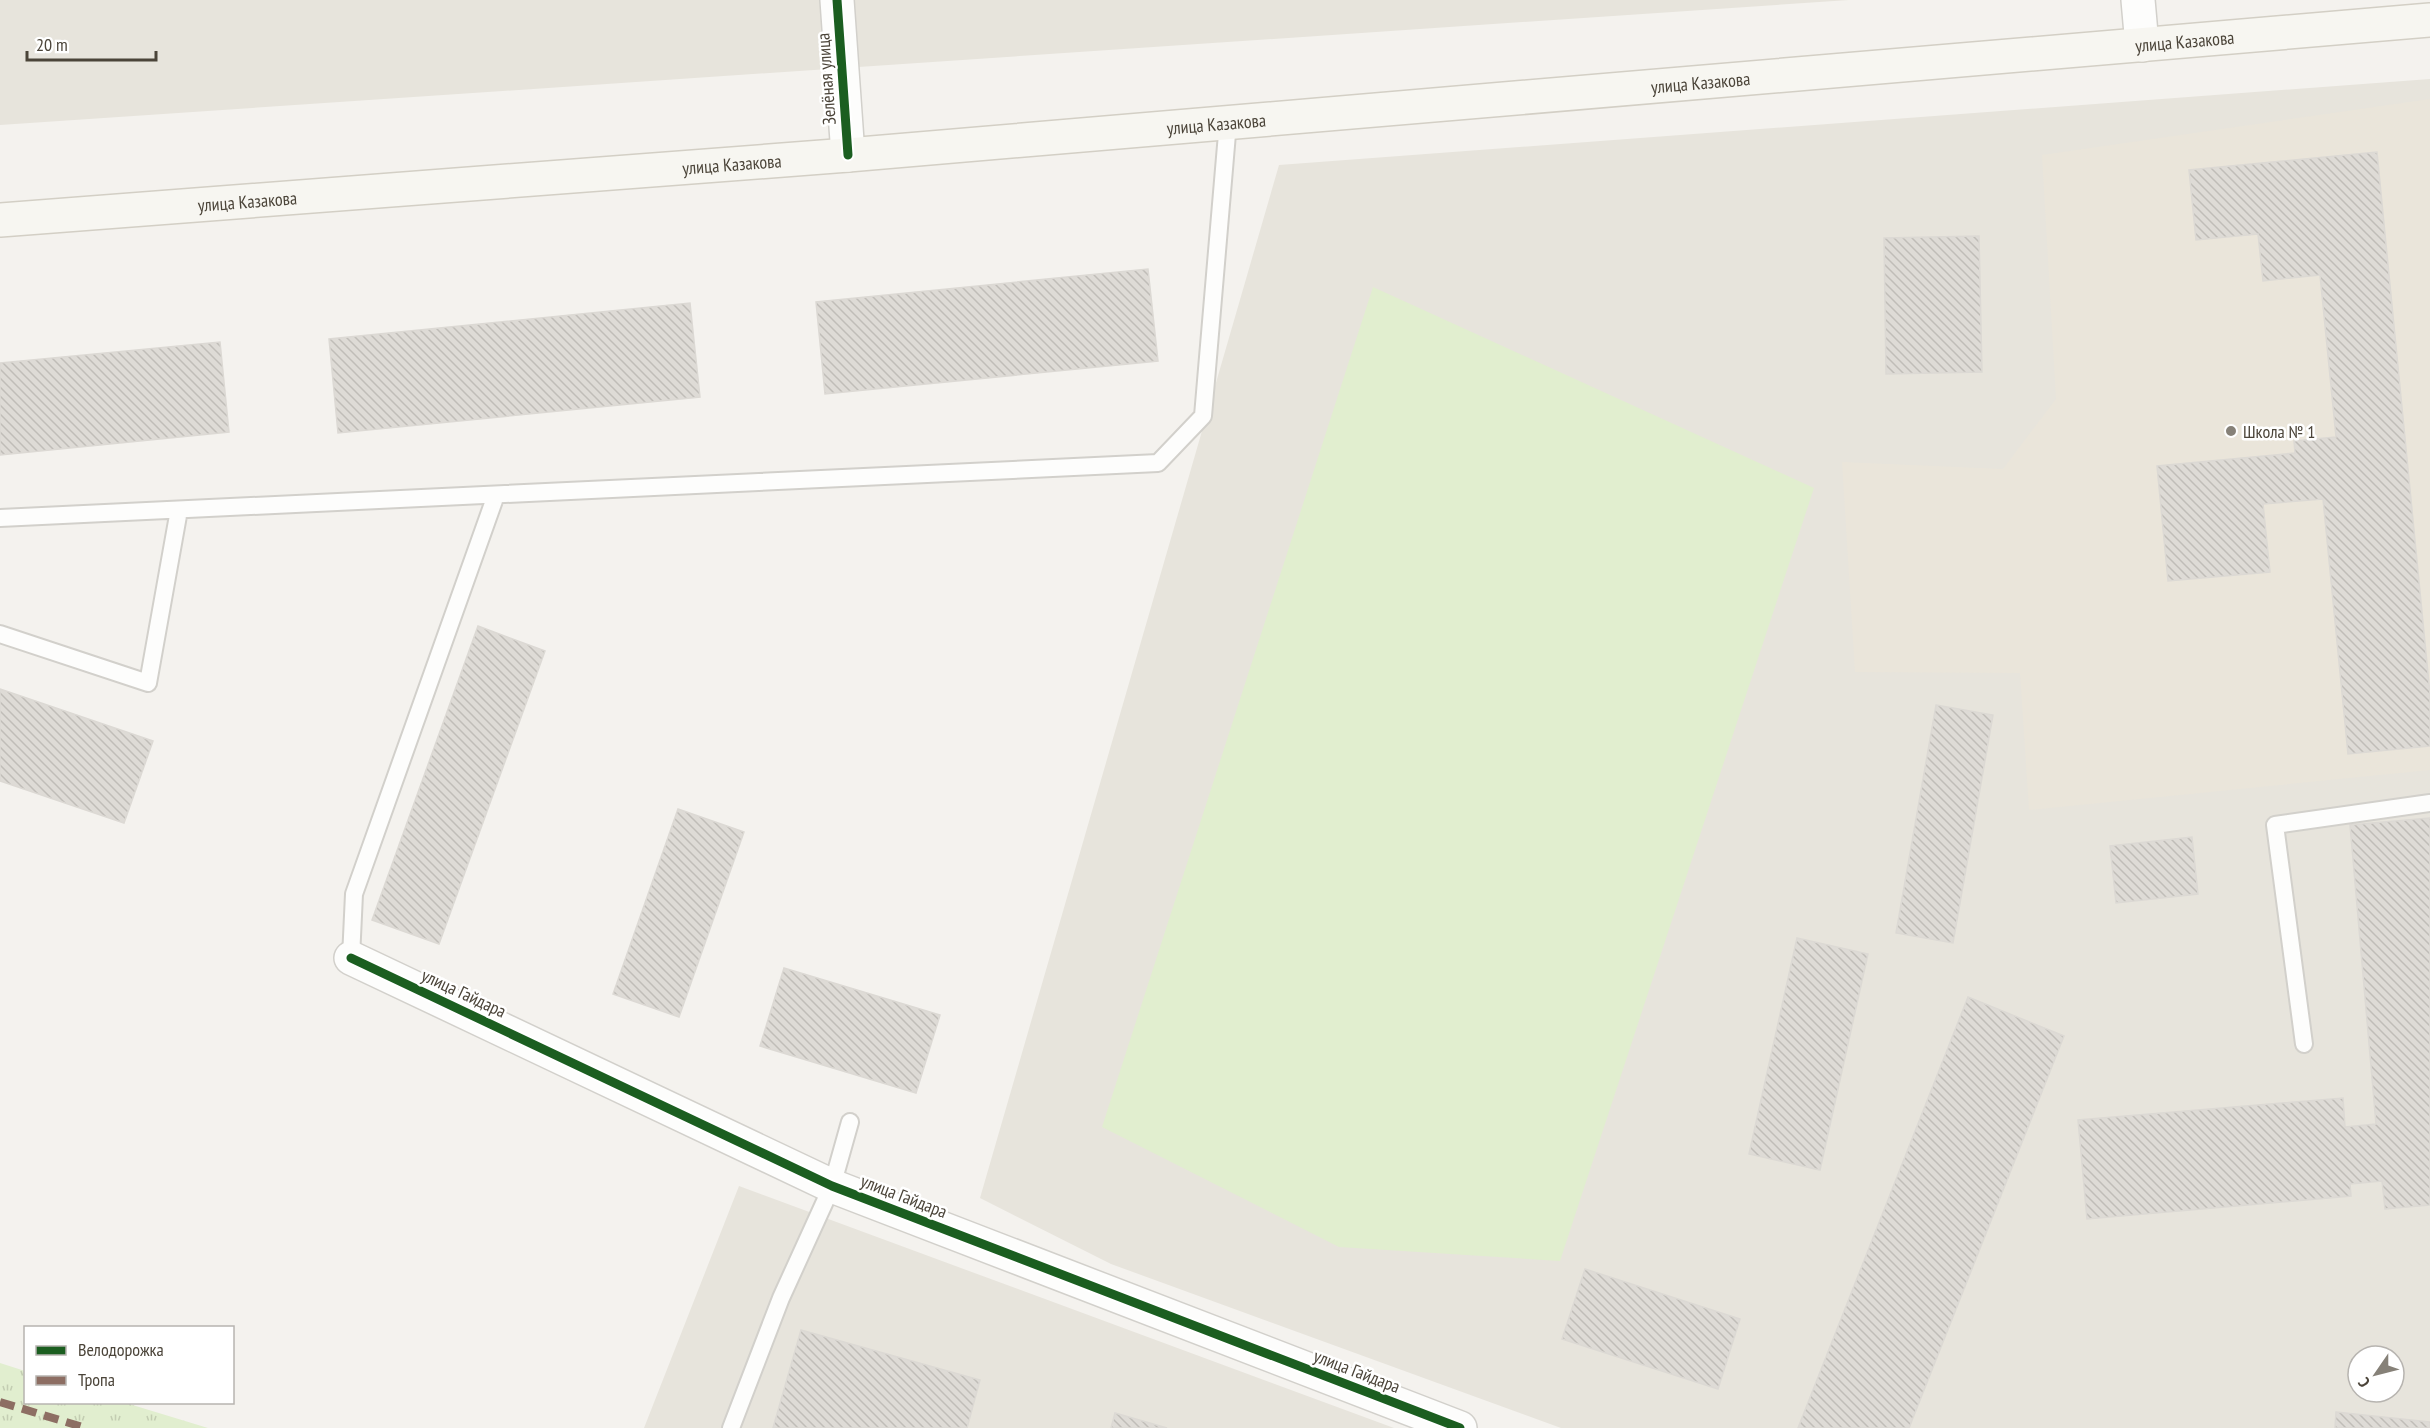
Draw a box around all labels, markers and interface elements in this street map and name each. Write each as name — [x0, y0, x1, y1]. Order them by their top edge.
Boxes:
scale bar — [27, 24, 156, 62]
street label: улица Казакова — [2134, 25, 2235, 57]
street label: Зелёная улица — [811, 32, 841, 126]
text: 20 m — [36, 33, 68, 56]
street label: улица Казакова — [1650, 67, 1751, 98]
street label: улица Казакова — [1166, 108, 1267, 139]
street label: улица Казакова — [681, 149, 782, 179]
street label: улица Казакова — [197, 186, 298, 216]
place label: Школа № 1 — [2243, 420, 2315, 443]
marker: Школа № 1 — [2224, 424, 2238, 438]
street label: улица Гайдара — [418, 963, 510, 1023]
street label: улица Гайдара — [858, 1169, 950, 1223]
legend — [24, 1326, 234, 1404]
text: Велодорожка — [78, 1338, 164, 1361]
street label: улица Гайдара — [1311, 1344, 1403, 1398]
north arrow — [2346, 1344, 2406, 1404]
text: Тропа — [78, 1368, 115, 1391]
text: С — [2353, 1373, 2374, 1391]

